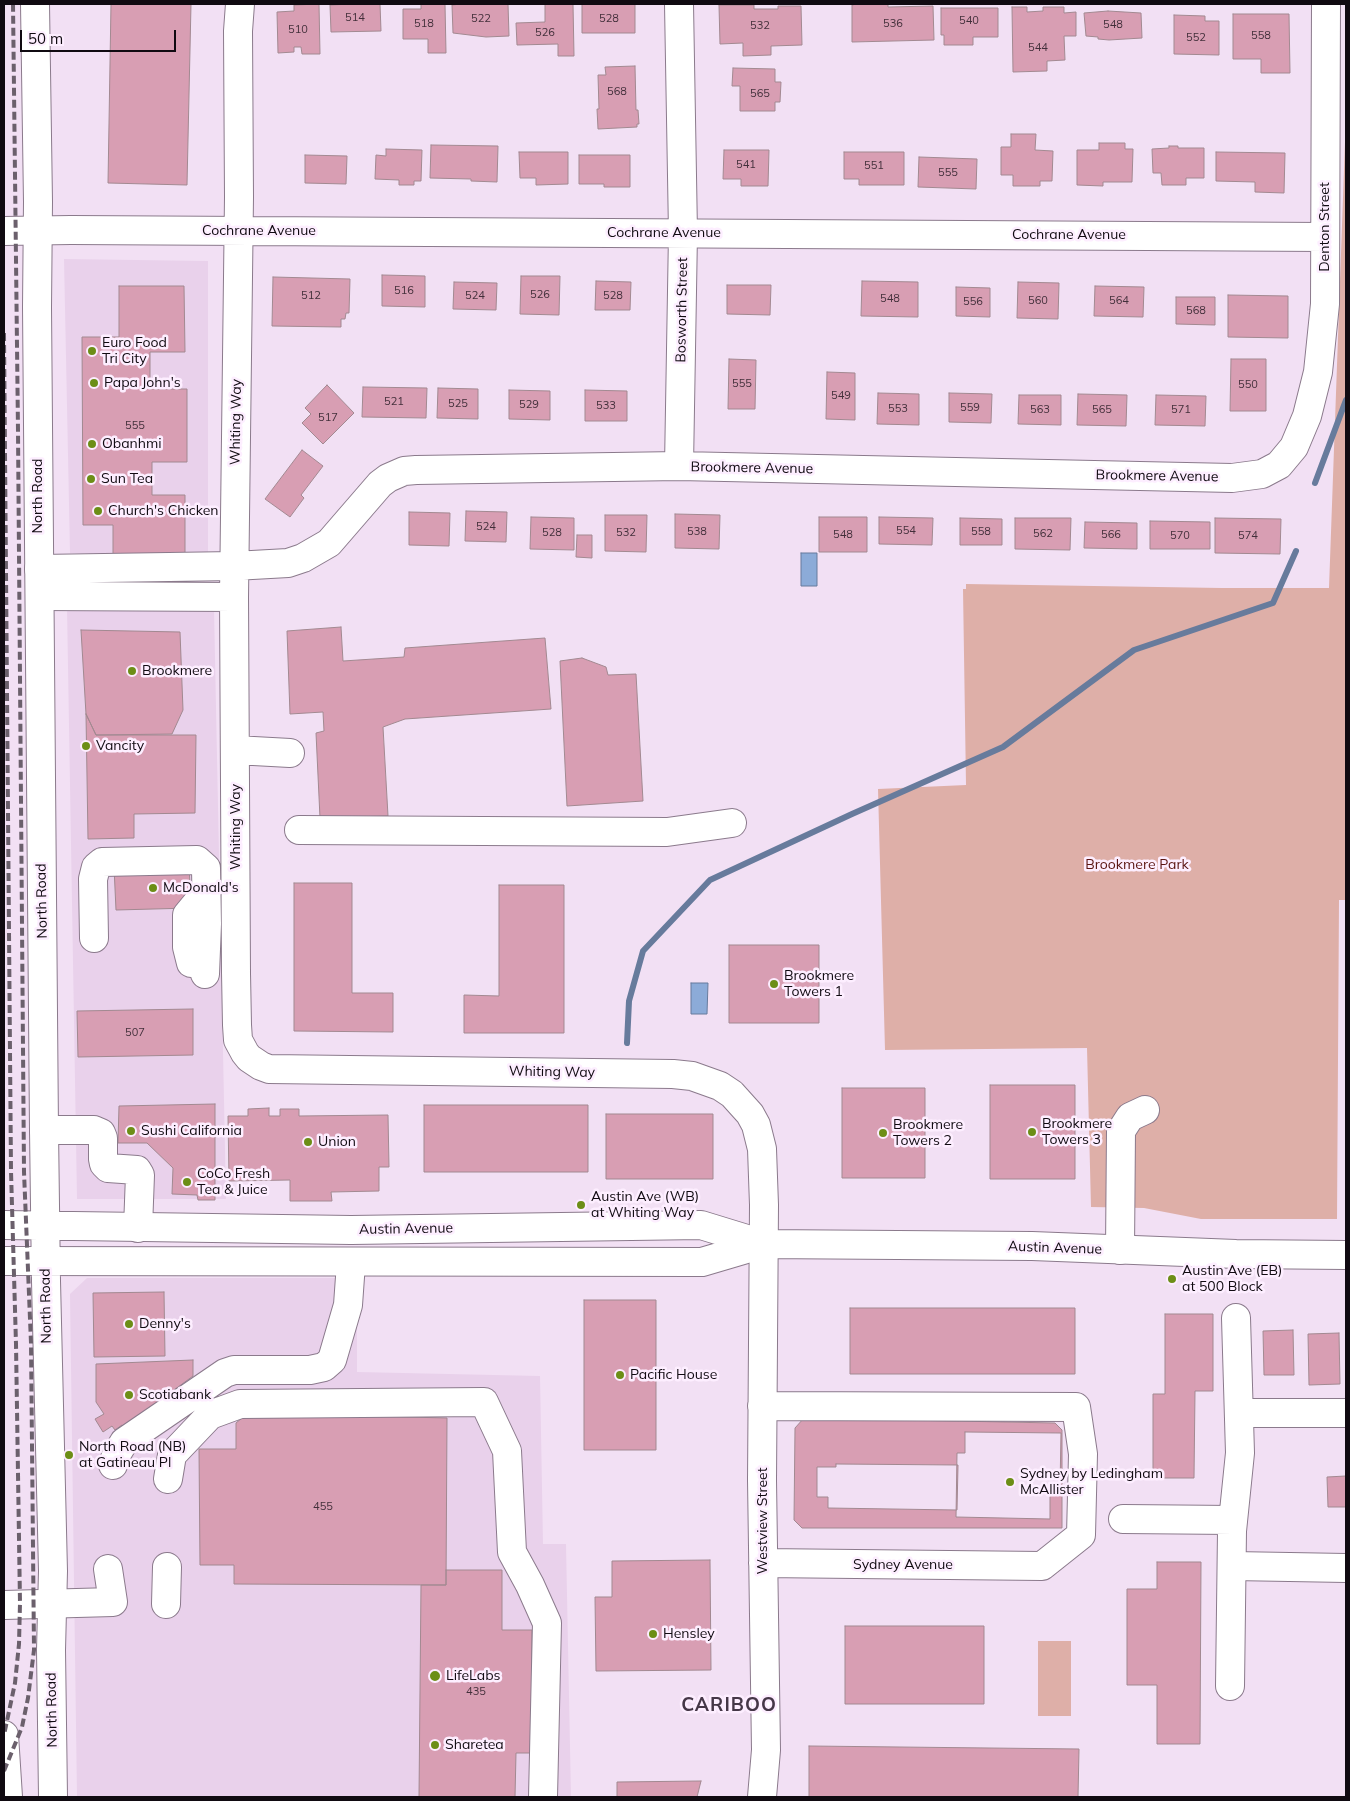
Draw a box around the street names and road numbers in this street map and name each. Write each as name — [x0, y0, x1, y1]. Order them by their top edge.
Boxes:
street label: Denton Street — [1317, 182, 1333, 272]
street label: Cochrane Avenue — [202, 223, 316, 239]
street label: Cochrane Avenue — [607, 225, 721, 241]
street label: Cochrane Avenue — [1012, 227, 1126, 243]
street label: Bosworth Street — [673, 257, 691, 363]
street label: Whiting Way — [227, 379, 245, 465]
street label: North Road — [30, 459, 46, 533]
street label: Brookmere Avenue — [691, 459, 813, 477]
street label: Brookmere Avenue — [1096, 467, 1218, 485]
street label: Whiting Way — [228, 784, 244, 870]
street label: North Road — [33, 863, 51, 939]
street label: Whiting Way — [509, 1063, 595, 1081]
street label: Austin Avenue — [359, 1220, 453, 1238]
street label: Austin Avenue — [1008, 1238, 1102, 1258]
street label: North Road — [37, 1268, 55, 1344]
street label: Westview Street — [755, 1467, 771, 1575]
street label: Sydney Avenue — [853, 1557, 953, 1573]
street label: North Road — [43, 1672, 61, 1748]

